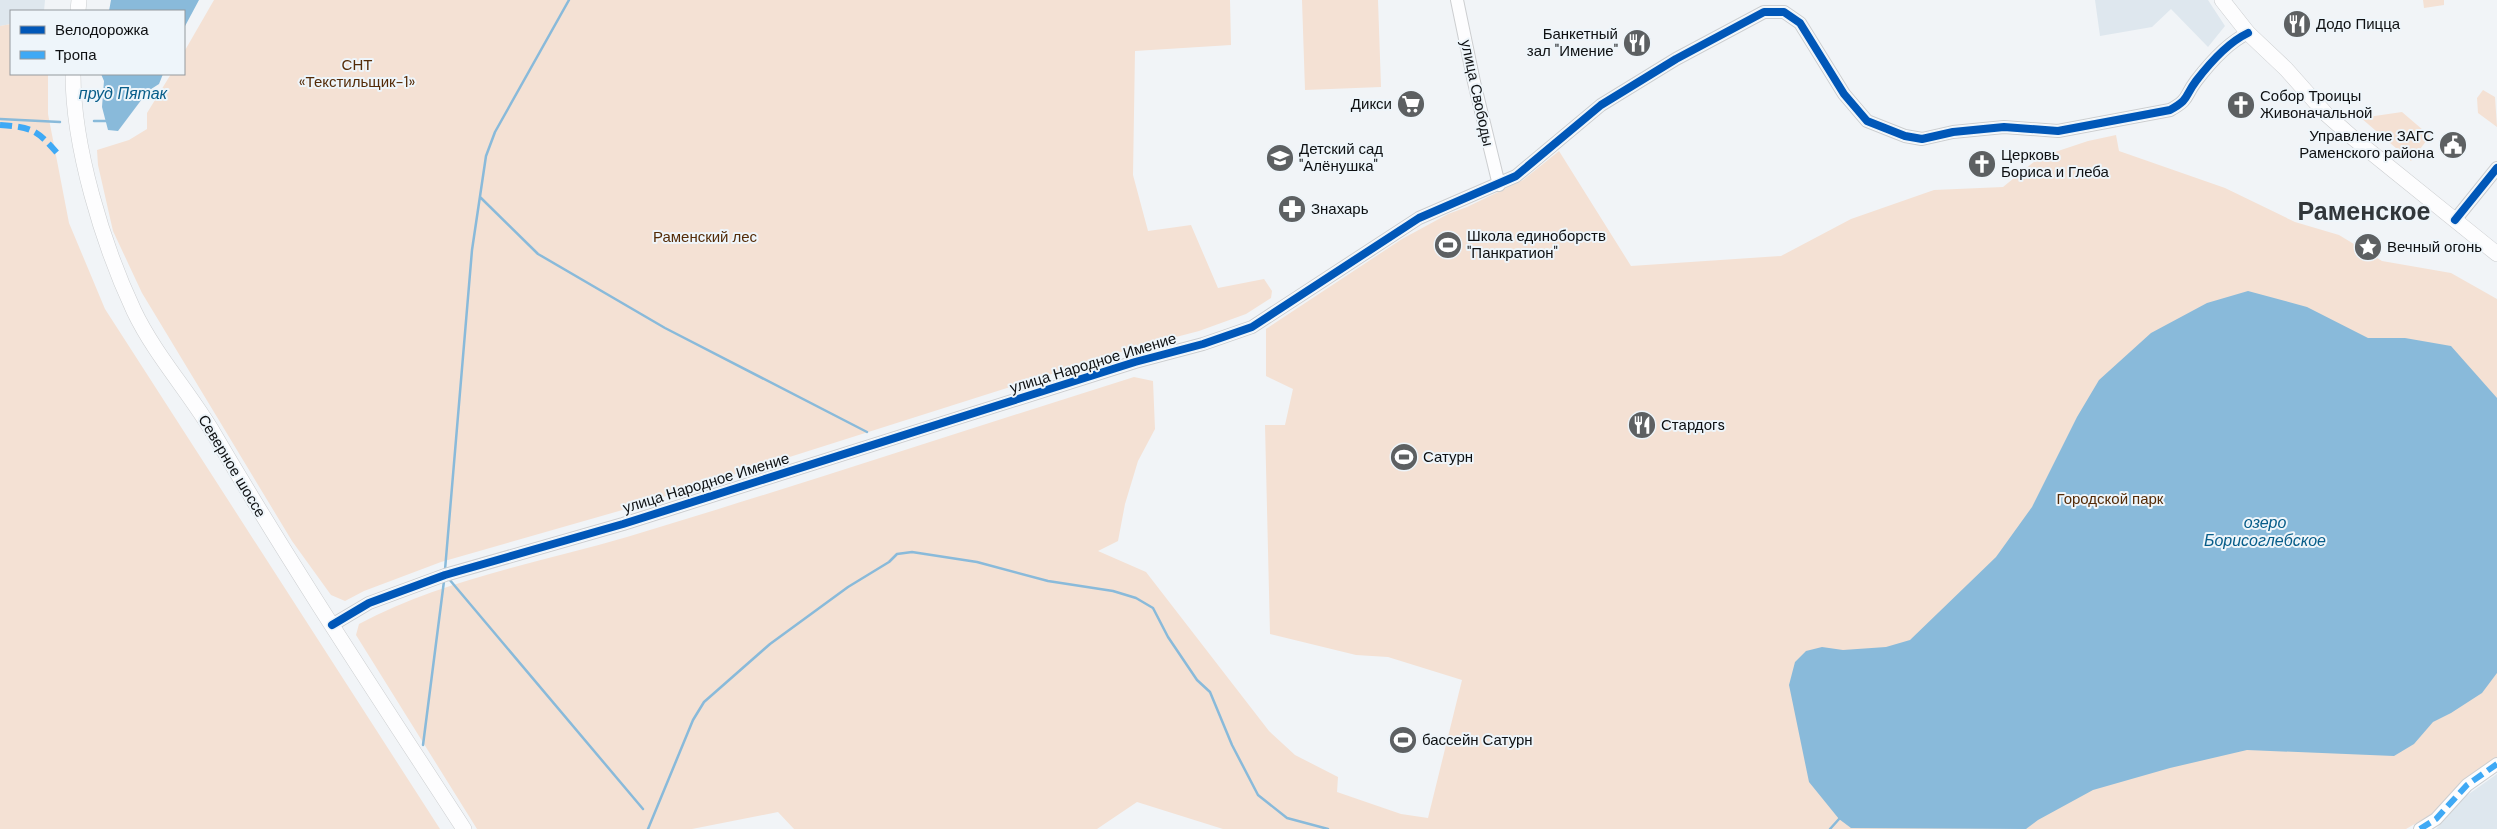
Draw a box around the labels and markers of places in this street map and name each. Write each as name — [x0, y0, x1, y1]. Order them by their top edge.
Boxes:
restaurant icon: Додо Пицца — [2282, 9, 2312, 39]
place label: Додо Пицца — [2316, 14, 2401, 34]
place label: Банкетный зал "Имение" — [1527, 24, 1618, 61]
restaurant icon: Банкетный зал "Имение" — [1622, 28, 1652, 58]
place label: Собор Троицы Живоначальной — [2260, 86, 2372, 123]
supermarket icon: Дикси — [1396, 89, 1426, 119]
church icon: Собор Троицы Живоначальной — [2226, 90, 2256, 120]
place label: Дикси — [1351, 94, 1392, 114]
place label: Управление ЗАГС Раменского района — [2299, 126, 2435, 163]
public building icon: Управление ЗАГС Раменского района — [2438, 130, 2468, 160]
place label: Детский сад "Алёнушка" — [1299, 139, 1383, 176]
school or university icon: Детский сад "Алёнушка" — [1265, 143, 1295, 173]
place label: Церковь Бориса и Глеба — [2001, 145, 2110, 182]
church icon: Церковь Бориса и Глеба — [1967, 149, 1997, 179]
pharmacy icon: Знахарь — [1277, 194, 1307, 224]
place label: Знахарь — [1311, 199, 1369, 219]
place label: Школа единоборств "Панкратион" — [1467, 226, 1606, 263]
sports icon: Школа единоборств "Панкратион" — [1433, 230, 1463, 260]
place icon: Вечный огонь — [2353, 232, 2383, 262]
place label: Вечный огонь — [2387, 237, 2482, 257]
restaurant icon: Стардогs — [1627, 410, 1657, 440]
place label: Стардогs — [1661, 415, 1725, 435]
sports icon: Сатурн — [1389, 442, 1419, 472]
place label: Сатурн — [1423, 447, 1473, 467]
sports icon: бассейн Сатурн — [1388, 725, 1418, 755]
place label: бассейн Сатурн — [1422, 730, 1533, 750]

